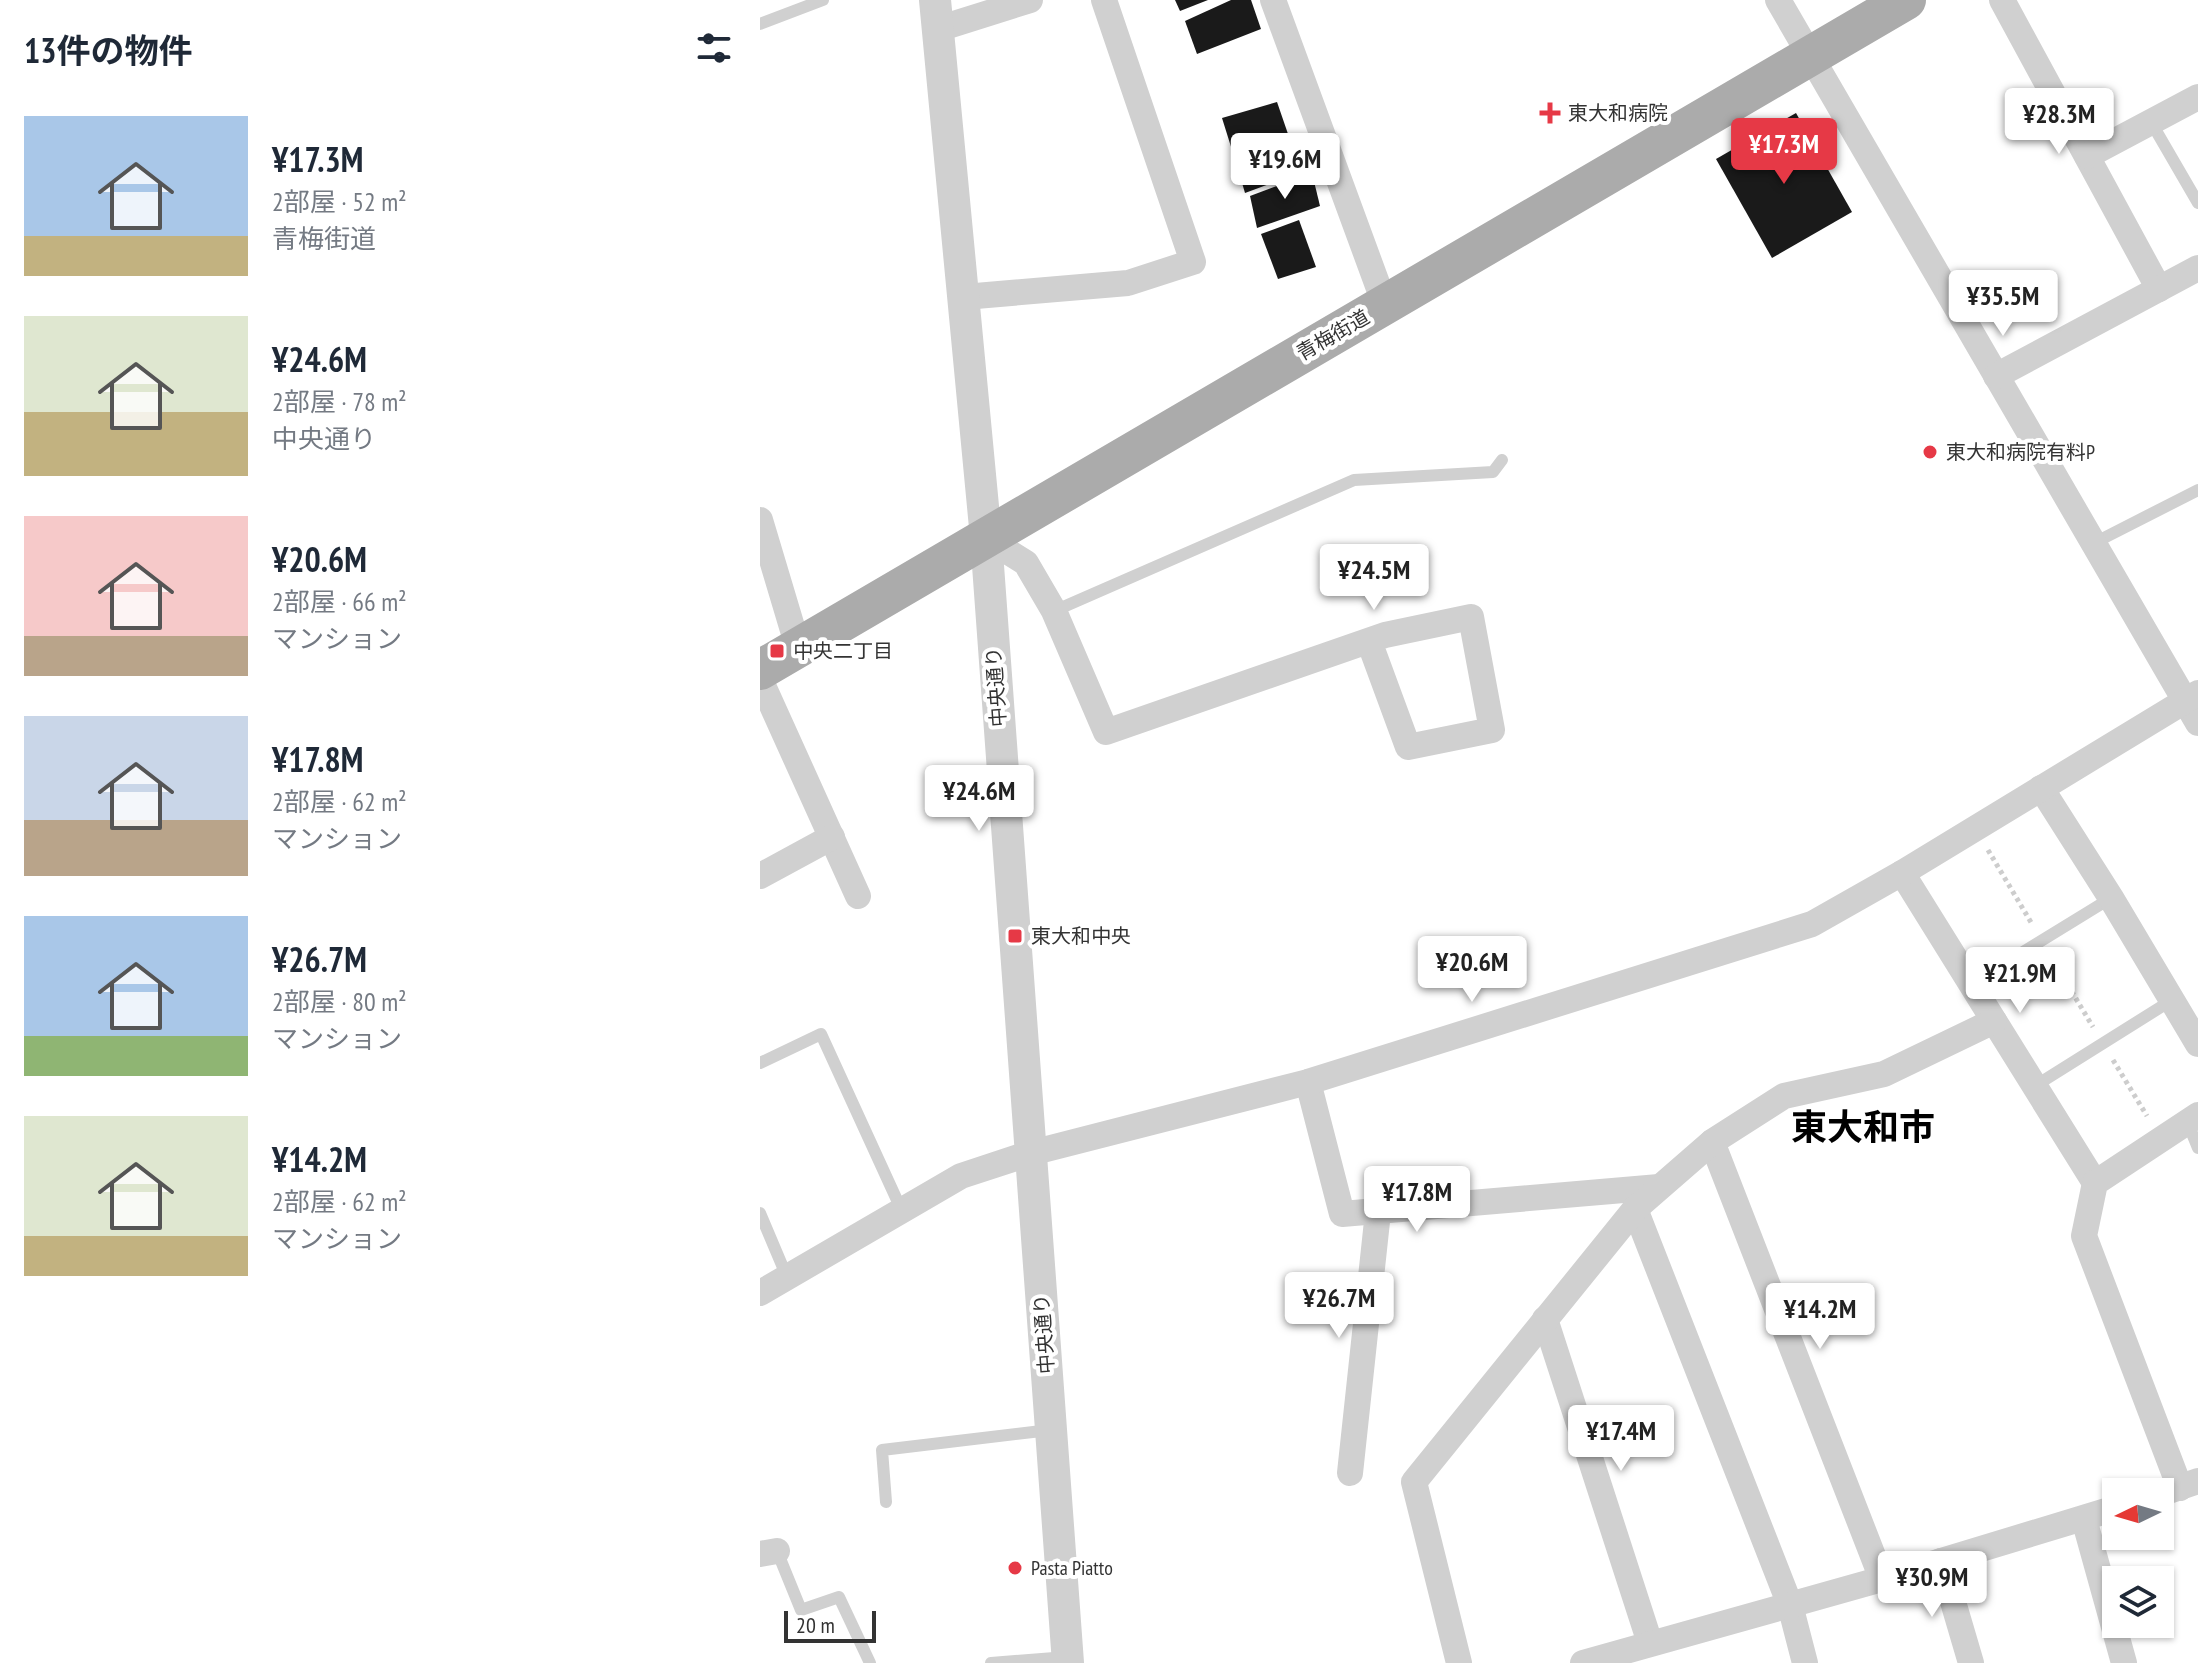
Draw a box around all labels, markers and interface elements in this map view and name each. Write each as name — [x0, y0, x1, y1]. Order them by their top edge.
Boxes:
icon: filters — [692, 26, 736, 70]
text: 13件の物件 — [24, 28, 193, 72]
pin: ¥28.3M — [1994, 88, 2124, 156]
text: ¥28.3M — [2023, 97, 2095, 130]
place label: 東大和病院 — [1568, 100, 1668, 126]
marker: 東大和病院 — [1539, 102, 1561, 124]
pin: ¥17.3M — [1719, 118, 1849, 186]
text: ¥17.3M — [1749, 127, 1819, 160]
pin: ¥19.6M — [1220, 133, 1350, 201]
text: ¥17.3M — [272, 137, 363, 181]
text: ¥19.6M — [1249, 142, 1321, 175]
icon: home — [88, 148, 184, 244]
text: 2部屋 · 52 m² — [272, 185, 407, 218]
text: 青梅街道 — [272, 222, 376, 255]
pin: ¥35.5M — [1938, 270, 2068, 338]
text: ¥35.5M — [1967, 279, 2039, 312]
street label: 青梅街道 — [1292, 304, 1374, 366]
text: ¥24.6M — [272, 337, 367, 381]
icon: home — [88, 348, 184, 444]
text: 2部屋 · 78 m² — [272, 385, 407, 418]
text: 中央通り — [272, 422, 376, 455]
place label: 東大和病院有料P — [1946, 439, 2095, 465]
marker: 東大和病院有料P — [1921, 443, 1939, 461]
text: ¥20.6M — [272, 537, 367, 581]
pin: ¥24.5M — [1309, 544, 1439, 612]
icon: home — [88, 548, 184, 644]
text: ¥24.5M — [1338, 553, 1410, 586]
text: 2部屋 · 66 m² — [272, 585, 407, 618]
text: マンション — [272, 622, 402, 655]
place label: 中央二丁目 — [793, 638, 893, 664]
marker: 中央二丁目 — [768, 642, 786, 660]
street label: 中央通り — [980, 646, 1012, 728]
text: ¥17.8M — [272, 737, 363, 781]
icon: home — [88, 748, 184, 844]
pin: ¥24.6M — [914, 765, 1044, 833]
text: ¥24.6M — [943, 774, 1015, 807]
text: 2部屋 · 62 m² — [272, 785, 407, 818]
text: マンション — [272, 822, 402, 855]
place label: 東大和中央 — [1031, 923, 1131, 949]
marker: 東大和中央 — [1006, 927, 1024, 945]
pin: ¥20.6M — [1407, 936, 1537, 1004]
text: ¥26.7M — [272, 937, 367, 981]
text: ¥20.6M — [1436, 945, 1508, 978]
pin: ¥21.9M — [1955, 947, 2085, 1015]
icon: home — [88, 948, 184, 1044]
text: ¥21.9M — [1984, 956, 2056, 989]
text: 2部屋 · 80 m² — [272, 985, 407, 1018]
text: マンション — [272, 1022, 402, 1055]
district label: 東大和市 — [1791, 1103, 1935, 1150]
text: ¥14.2M — [272, 1137, 367, 1181]
icon: home — [88, 1148, 184, 1244]
pin: ¥17.8M — [1352, 1166, 1482, 1234]
text: ¥17.8M — [1382, 1175, 1452, 1208]
text: 2部屋 · 62 m² — [272, 1185, 407, 1218]
text: マンション — [272, 1222, 402, 1255]
pin: ¥26.7M — [1274, 1272, 1404, 1340]
text: ¥26.7M — [1303, 1281, 1375, 1314]
pin: ¥14.2M — [1755, 1283, 1885, 1351]
text: ¥14.2M — [1784, 1292, 1856, 1325]
street label: 中央通り — [1028, 1293, 1060, 1375]
pin: ¥17.4M — [1556, 1405, 1686, 1473]
text: ¥17.4M — [1586, 1414, 1656, 1447]
north arrow — [2102, 1478, 2174, 1550]
map controls — [2102, 1478, 2174, 1638]
pin: ¥30.9M — [1867, 1551, 1997, 1619]
place label: Pasta Piatto — [1031, 1555, 1113, 1581]
marker: Pasta Piatto — [1006, 1559, 1024, 1577]
text: ¥30.9M — [1896, 1560, 1968, 1593]
button: layers — [2102, 1566, 2174, 1638]
scale bar — [784, 1607, 876, 1643]
text: 20 m — [796, 1611, 835, 1639]

